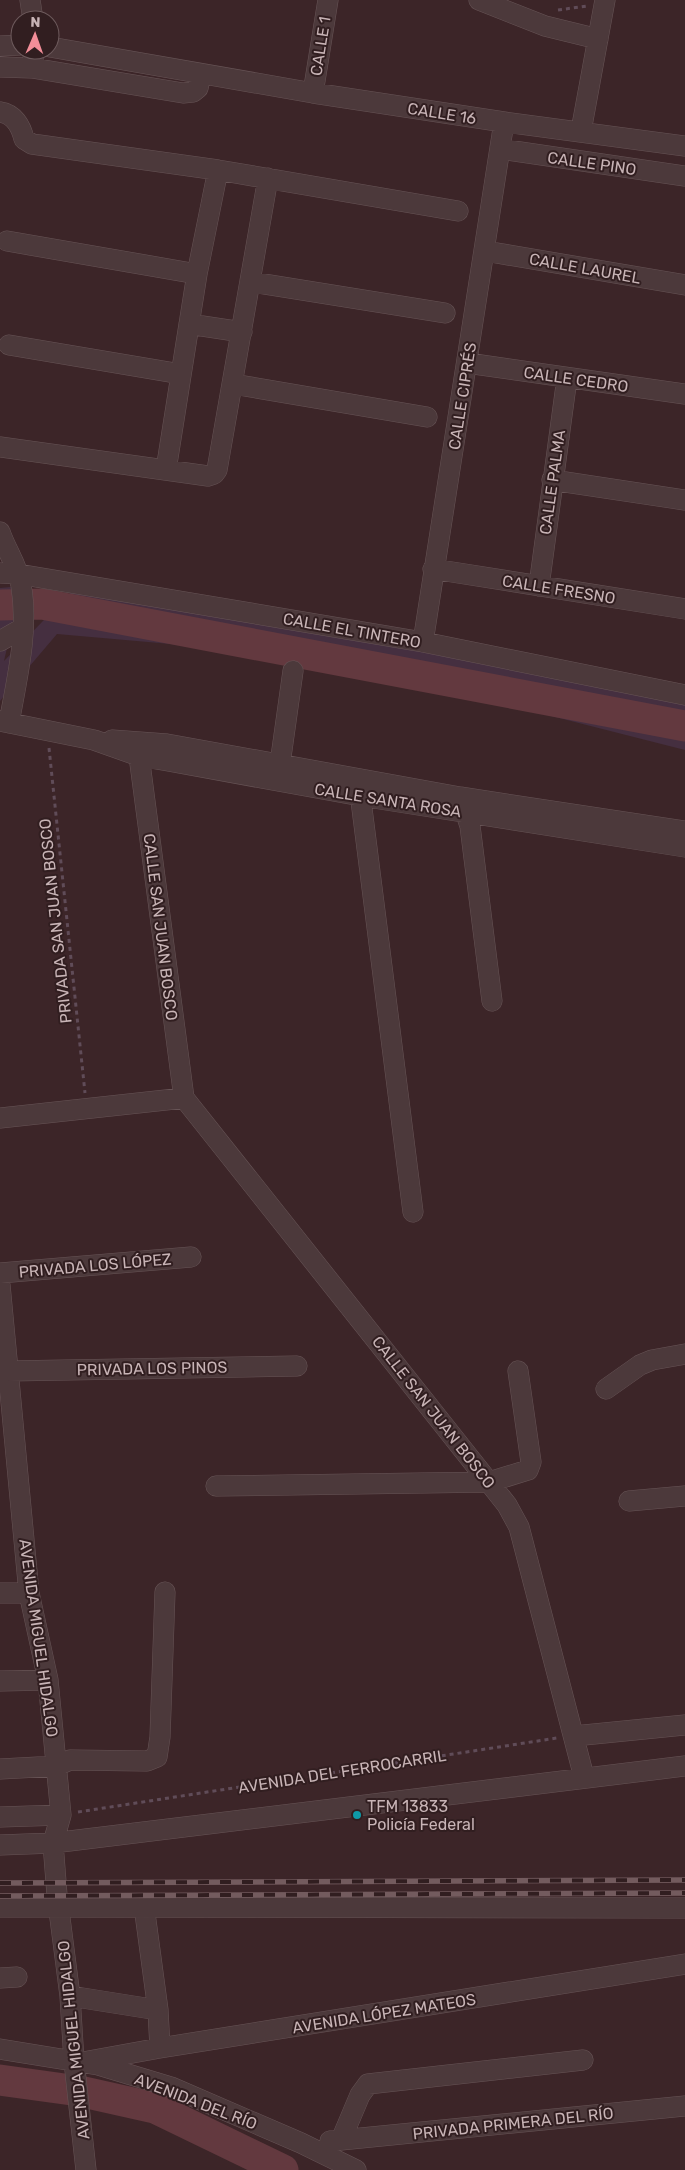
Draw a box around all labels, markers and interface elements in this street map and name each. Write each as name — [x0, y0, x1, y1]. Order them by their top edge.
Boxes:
north arrow — [10, 10, 60, 60]
text: N — [30, 14, 41, 31]
street label: CALLE 1 — [306, 15, 335, 77]
street label: CALLE 16 — [406, 99, 478, 128]
street label: CALLE PINO — [546, 148, 638, 179]
street label: CALLE LAUREL — [528, 249, 642, 288]
street label: CALLE CIPRÉS — [445, 341, 480, 451]
street label: CALLE CEDRO — [522, 363, 630, 396]
street label: CALLE PALMA — [536, 428, 569, 536]
street label: CALLE FRESNO — [501, 571, 617, 608]
street label: CALLE EL TINTERO — [281, 609, 422, 652]
street label: CALLE SANTA ROSA — [313, 779, 463, 822]
street label: PRIVADA SAN JUAN BOSCO — [35, 818, 76, 1024]
street label: CALLE SAN JUAN BOSCO — [140, 832, 181, 1022]
street label: PRIVADA LOS LÓPEZ — [18, 1248, 172, 1282]
street label: CALLE SAN JUAN BOSCO — [368, 1332, 499, 1492]
street label: PRIVADA LOS PINOS — [77, 1358, 228, 1379]
street label: AVENIDA MIGUEL HIDALGO — [15, 1538, 62, 1738]
street label: AVENIDA DEL FERROCARRIL — [237, 1746, 447, 1797]
place label: TFM 13833 Policía Federal — [367, 1797, 475, 1834]
marker: TFM 13833 Policía Federal — [351, 1809, 363, 1821]
street label: AVENIDA MIGUEL HIDALGO — [54, 1940, 93, 2140]
street label: AVENIDA LÓPEZ MATEOS — [291, 1989, 477, 2037]
street label: AVENIDA DEL RÍO — [132, 2069, 260, 2134]
street label: PRIVADA PRIMERA DEL RÍO — [412, 2104, 614, 2143]

